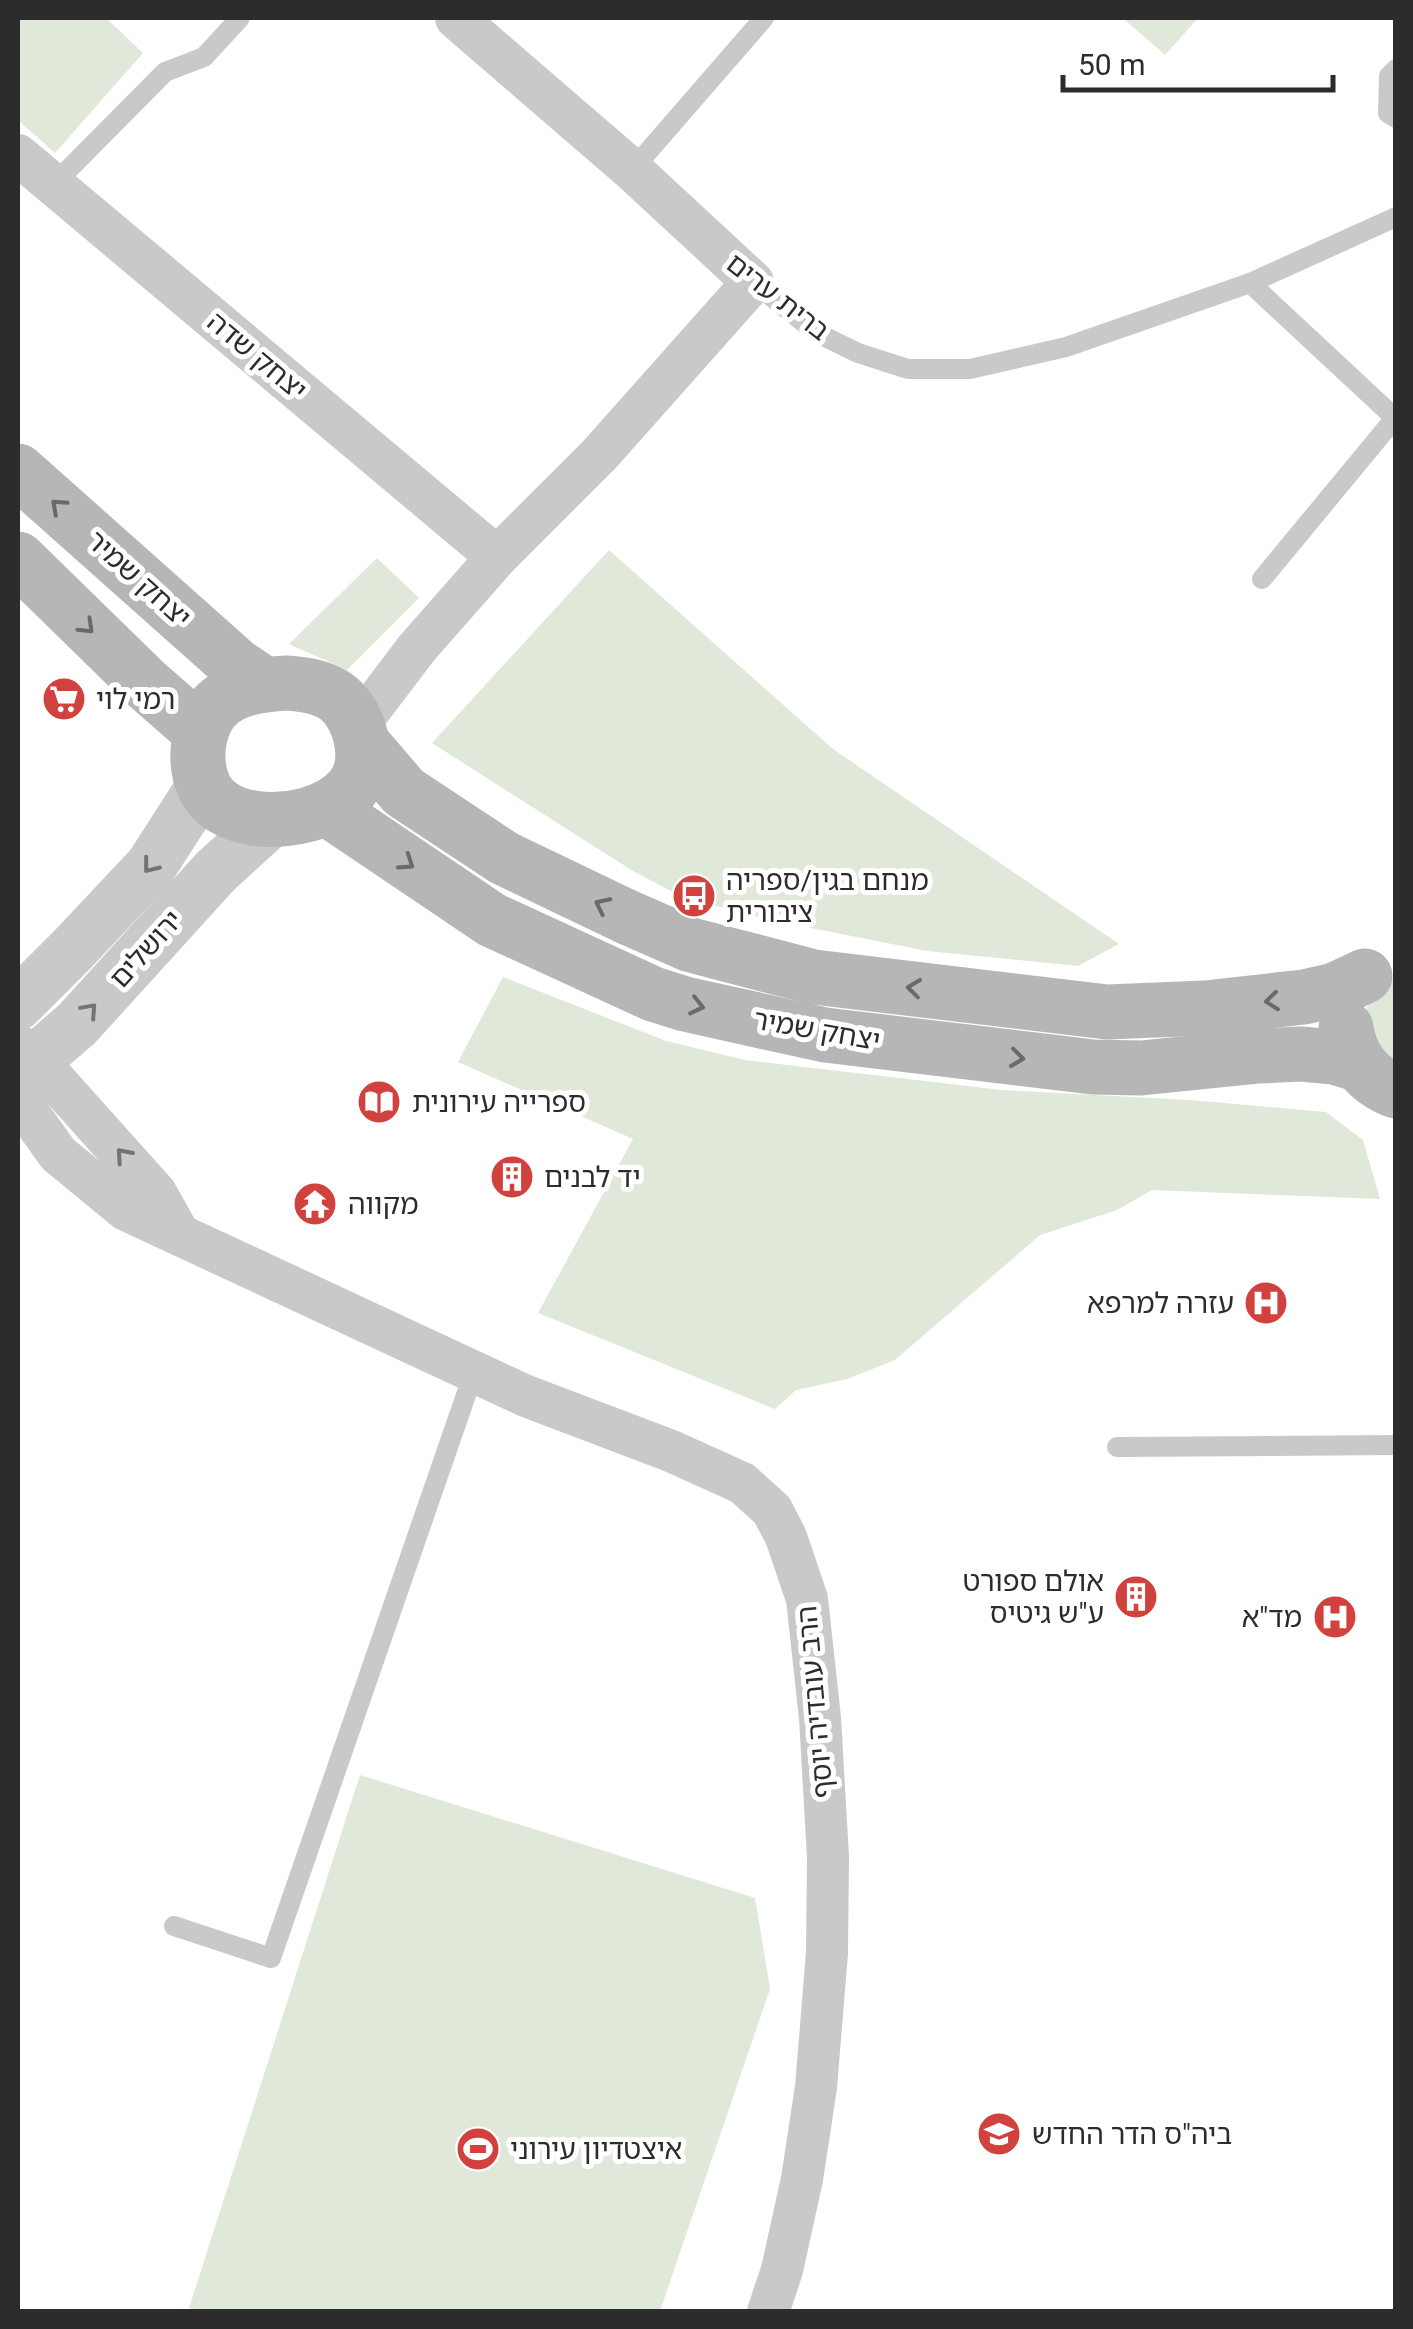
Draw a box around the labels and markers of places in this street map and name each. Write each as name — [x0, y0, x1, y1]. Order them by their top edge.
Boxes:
supermarket icon: רמי לוי — [41, 676, 87, 722]
place label: רמי לוי — [96, 683, 175, 716]
place label: מנחם בגין/ספריה ציבורית — [726, 864, 929, 929]
bus stop icon: מנחם בגין/ספריה ציבורית — [671, 873, 717, 919]
library icon: ספרייה עירונית — [356, 1079, 402, 1125]
place label: ספרייה עירונית — [412, 1086, 586, 1119]
building icon: יד לבנים — [489, 1154, 535, 1200]
place label: יד לבנים — [544, 1161, 641, 1194]
temple icon: מקווה — [292, 1181, 338, 1227]
place label: מקווה — [348, 1188, 418, 1221]
hospital icon: עזרה למרפא — [1243, 1280, 1289, 1326]
place label: עזרה למרפא — [1087, 1287, 1234, 1320]
place label: אולם ספורט ע"ש גיטיס — [963, 1565, 1104, 1630]
building icon: אולם ספורט ע"ש גיטיס — [1113, 1574, 1159, 1620]
hospital icon: מד"א — [1312, 1594, 1358, 1640]
place label: מד"א — [1242, 1601, 1302, 1634]
school or university icon: ביה"ס הדר החדש — [976, 2111, 1022, 2157]
place label: ביה"ס הדר החדש — [1032, 2118, 1232, 2151]
sports icon: איצטדיון עירוני — [455, 2126, 501, 2172]
place label: איצטדיון עירוני — [510, 2133, 682, 2166]

